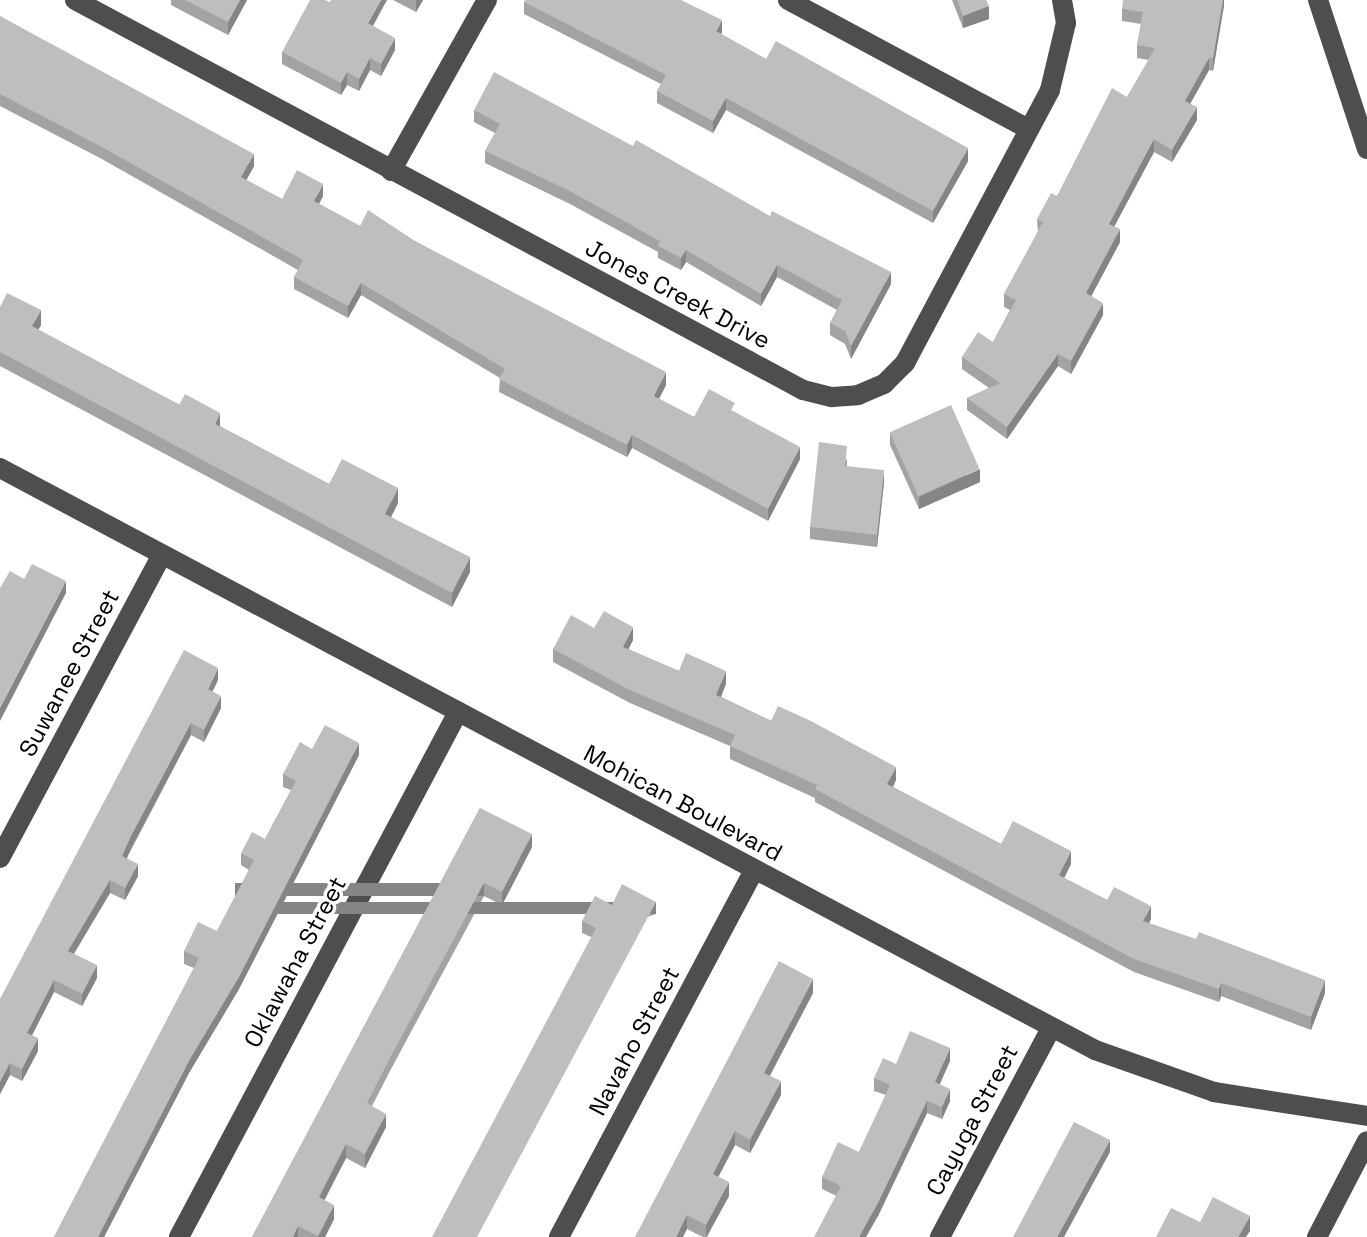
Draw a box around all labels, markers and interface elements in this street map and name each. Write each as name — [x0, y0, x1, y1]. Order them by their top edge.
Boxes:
street label: Jones Creek Drive — [581, 233, 775, 355]
street label: Suwanee Street — [13, 585, 125, 761]
street label: Mohican Boulevard — [579, 738, 787, 868]
street label: Oklawaha Street — [238, 872, 352, 1052]
street label: Navaho Street — [583, 962, 685, 1120]
street label: Cayuga Street — [920, 1040, 1024, 1200]

